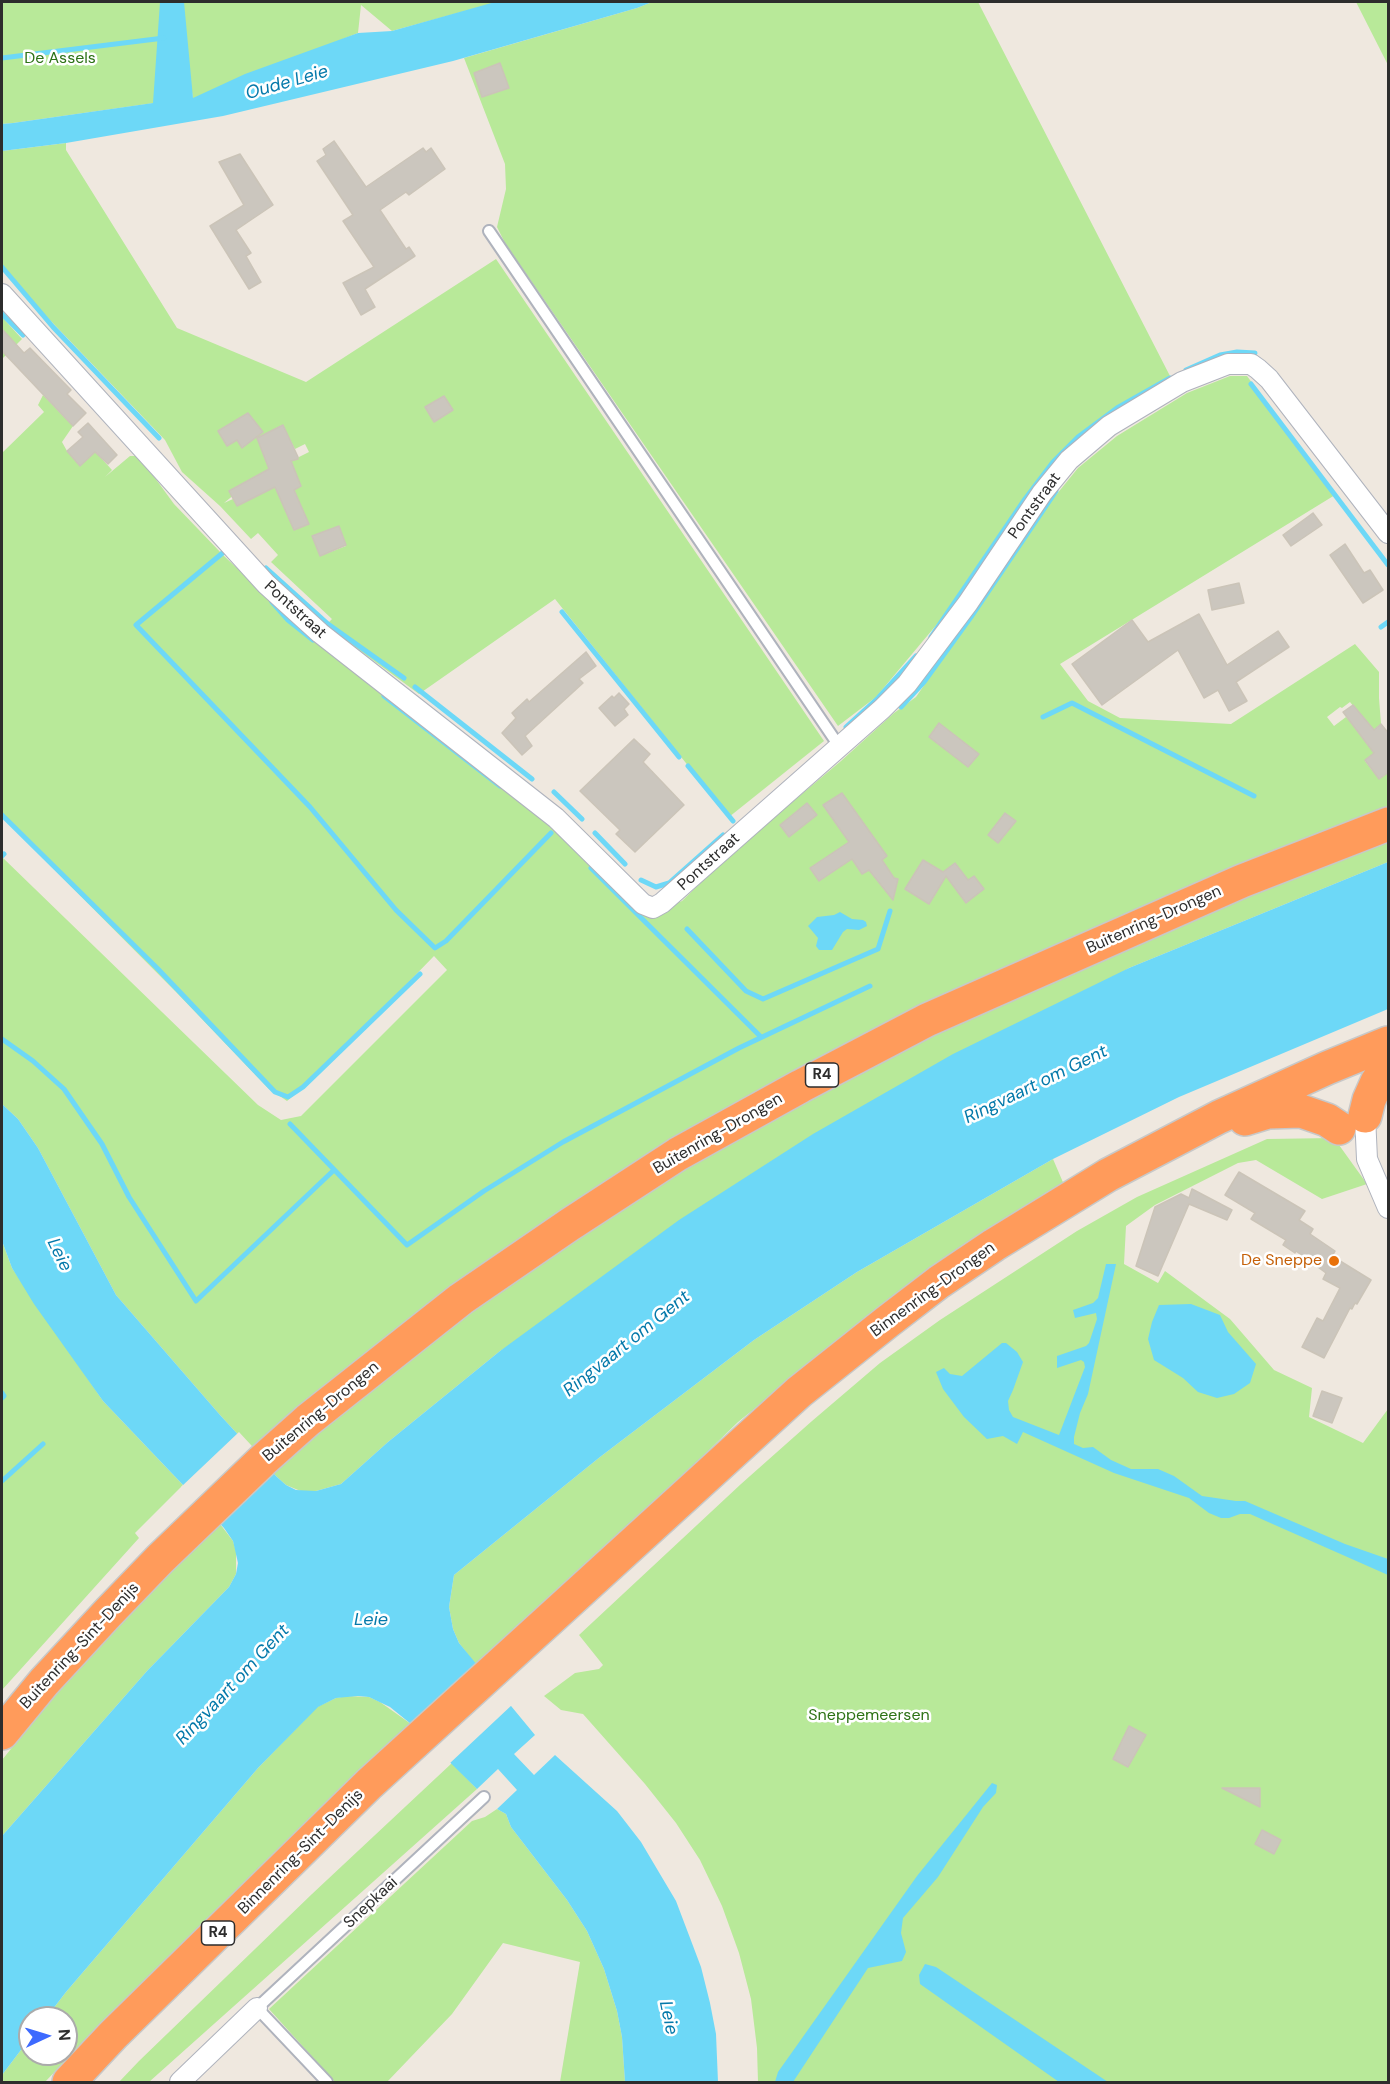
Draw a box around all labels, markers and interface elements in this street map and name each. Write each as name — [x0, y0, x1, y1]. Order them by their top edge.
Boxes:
park label: De Assels — [24, 49, 96, 69]
water label: Oude Leie — [243, 61, 331, 105]
street label: Pontstraat — [1005, 469, 1065, 543]
street label: Pontstraat — [260, 577, 330, 643]
street label: Pontstraat — [674, 829, 744, 895]
street label: Buitenring-Drongen — [1084, 882, 1224, 958]
water label: Ringvaart om Gent — [961, 1041, 1111, 1129]
road number: R4 — [806, 1063, 838, 1087]
street label: Buitenring-Drongen — [650, 1089, 786, 1179]
water label: Leie — [42, 1235, 76, 1275]
street label: Binnenring-Drongen — [867, 1238, 999, 1342]
place label: De Sneppe — [1241, 1251, 1322, 1271]
marker: De Sneppe — [1327, 1254, 1341, 1268]
water label: Ringvaart om Gent — [559, 1286, 695, 1402]
street label: Buitenring-Drongen — [259, 1358, 383, 1466]
street label: Buitenring-Sint-Denijs — [16, 1579, 144, 1713]
water label: Leie — [354, 1609, 388, 1631]
water label: Ringvaart om Gent — [172, 1620, 294, 1750]
park label: Sneppemeersen — [808, 1706, 930, 1726]
street label: Binnenring-Sint-Denijs — [234, 1785, 368, 1919]
street label: Snepkaai — [340, 1873, 402, 1933]
road number: R4 — [202, 1921, 234, 1945]
water label: Leie — [654, 1999, 682, 2037]
north arrow — [18, 2006, 78, 2066]
text: N — [54, 2028, 75, 2041]

